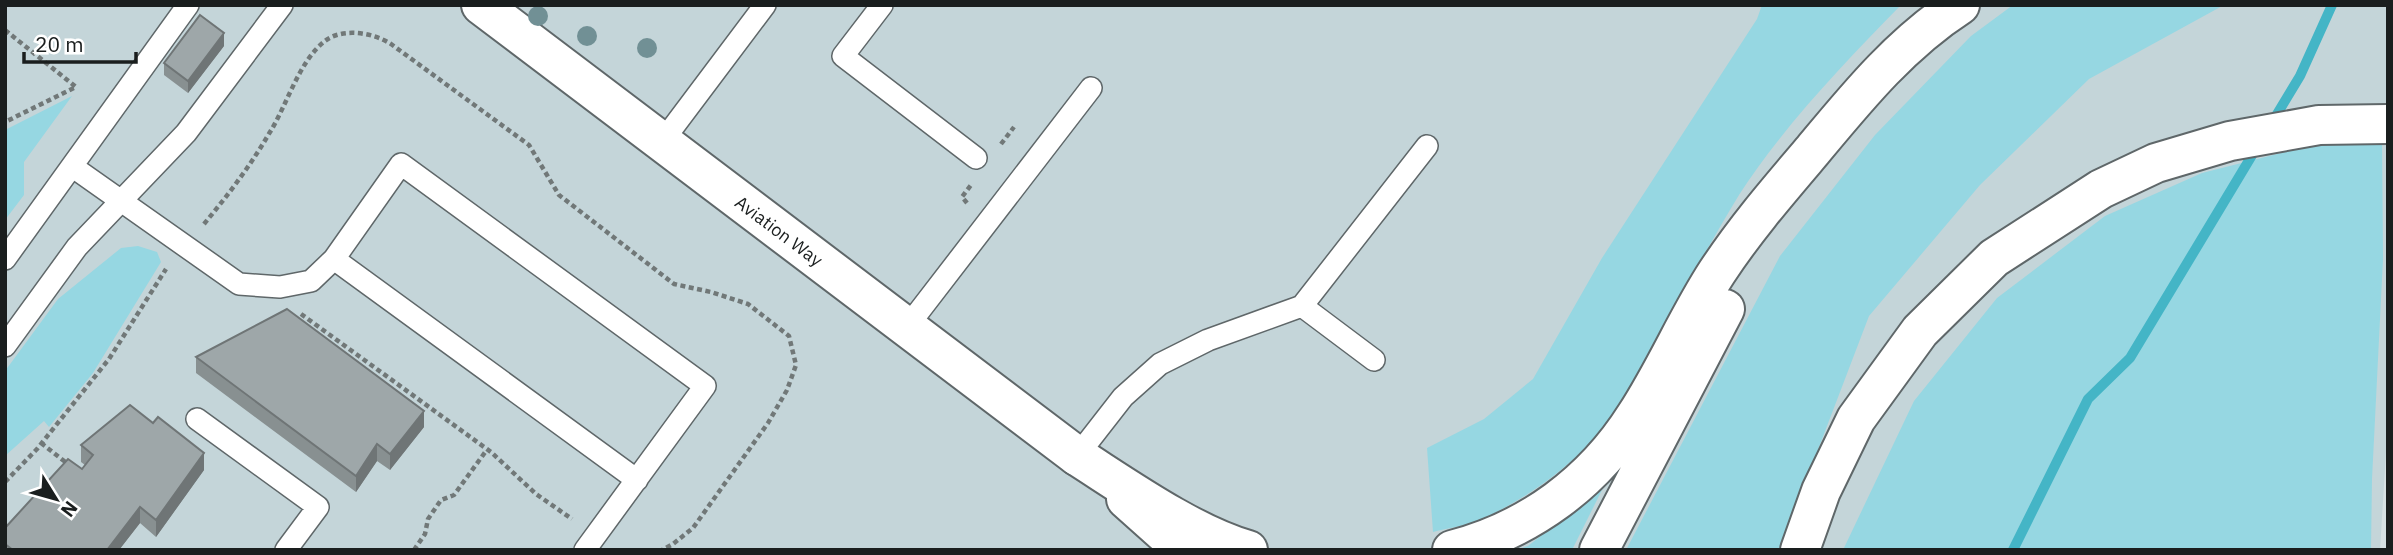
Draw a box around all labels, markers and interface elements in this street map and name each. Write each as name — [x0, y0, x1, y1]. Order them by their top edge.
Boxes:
scale bar — [24, 21, 136, 65]
text: 20 m — [35, 30, 84, 58]
street label: Aviation Way — [731, 191, 827, 271]
north arrow — [21, 464, 91, 534]
text: N — [56, 497, 83, 522]

